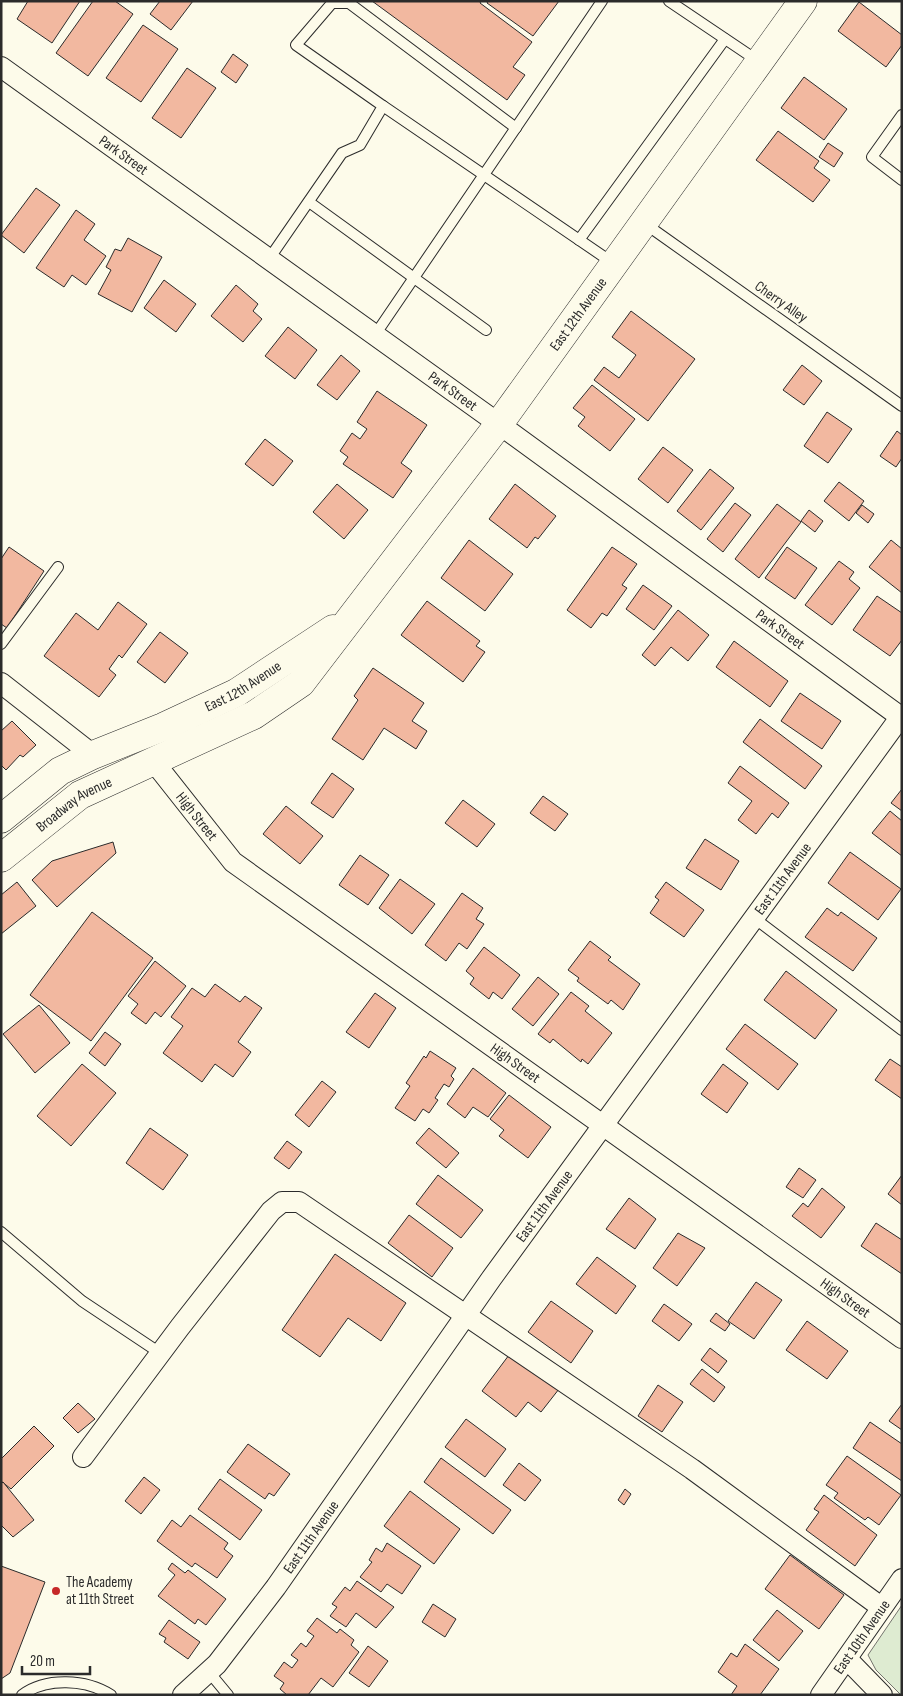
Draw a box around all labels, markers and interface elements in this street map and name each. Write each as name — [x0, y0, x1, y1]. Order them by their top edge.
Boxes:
street label: Park Street — [95, 131, 152, 179]
street label: East 12th Avenue — [545, 274, 611, 354]
street label: Cherry Alley — [751, 277, 811, 327]
street label: Park Street — [425, 367, 482, 415]
street label: Park Street — [752, 605, 809, 654]
street label: East 12th Avenue — [202, 656, 285, 716]
street label: Broadway Avenue — [32, 772, 115, 836]
street label: High Street — [172, 788, 222, 845]
street label: East 11th Avenue — [750, 839, 815, 918]
street label: High Street — [487, 1039, 544, 1087]
street label: East 11th Avenue — [512, 1166, 577, 1246]
street label: High Street — [817, 1273, 874, 1322]
street label: East 11th Avenue — [279, 1497, 343, 1577]
place label: The Academy at 11th Street — [66, 1573, 135, 1609]
marker: The Academy at 11th Street — [50, 1585, 62, 1597]
street label: East 10th Avenue — [829, 1596, 894, 1678]
scale bar — [22, 1644, 90, 1676]
text: 20 m — [30, 1652, 55, 1671]

